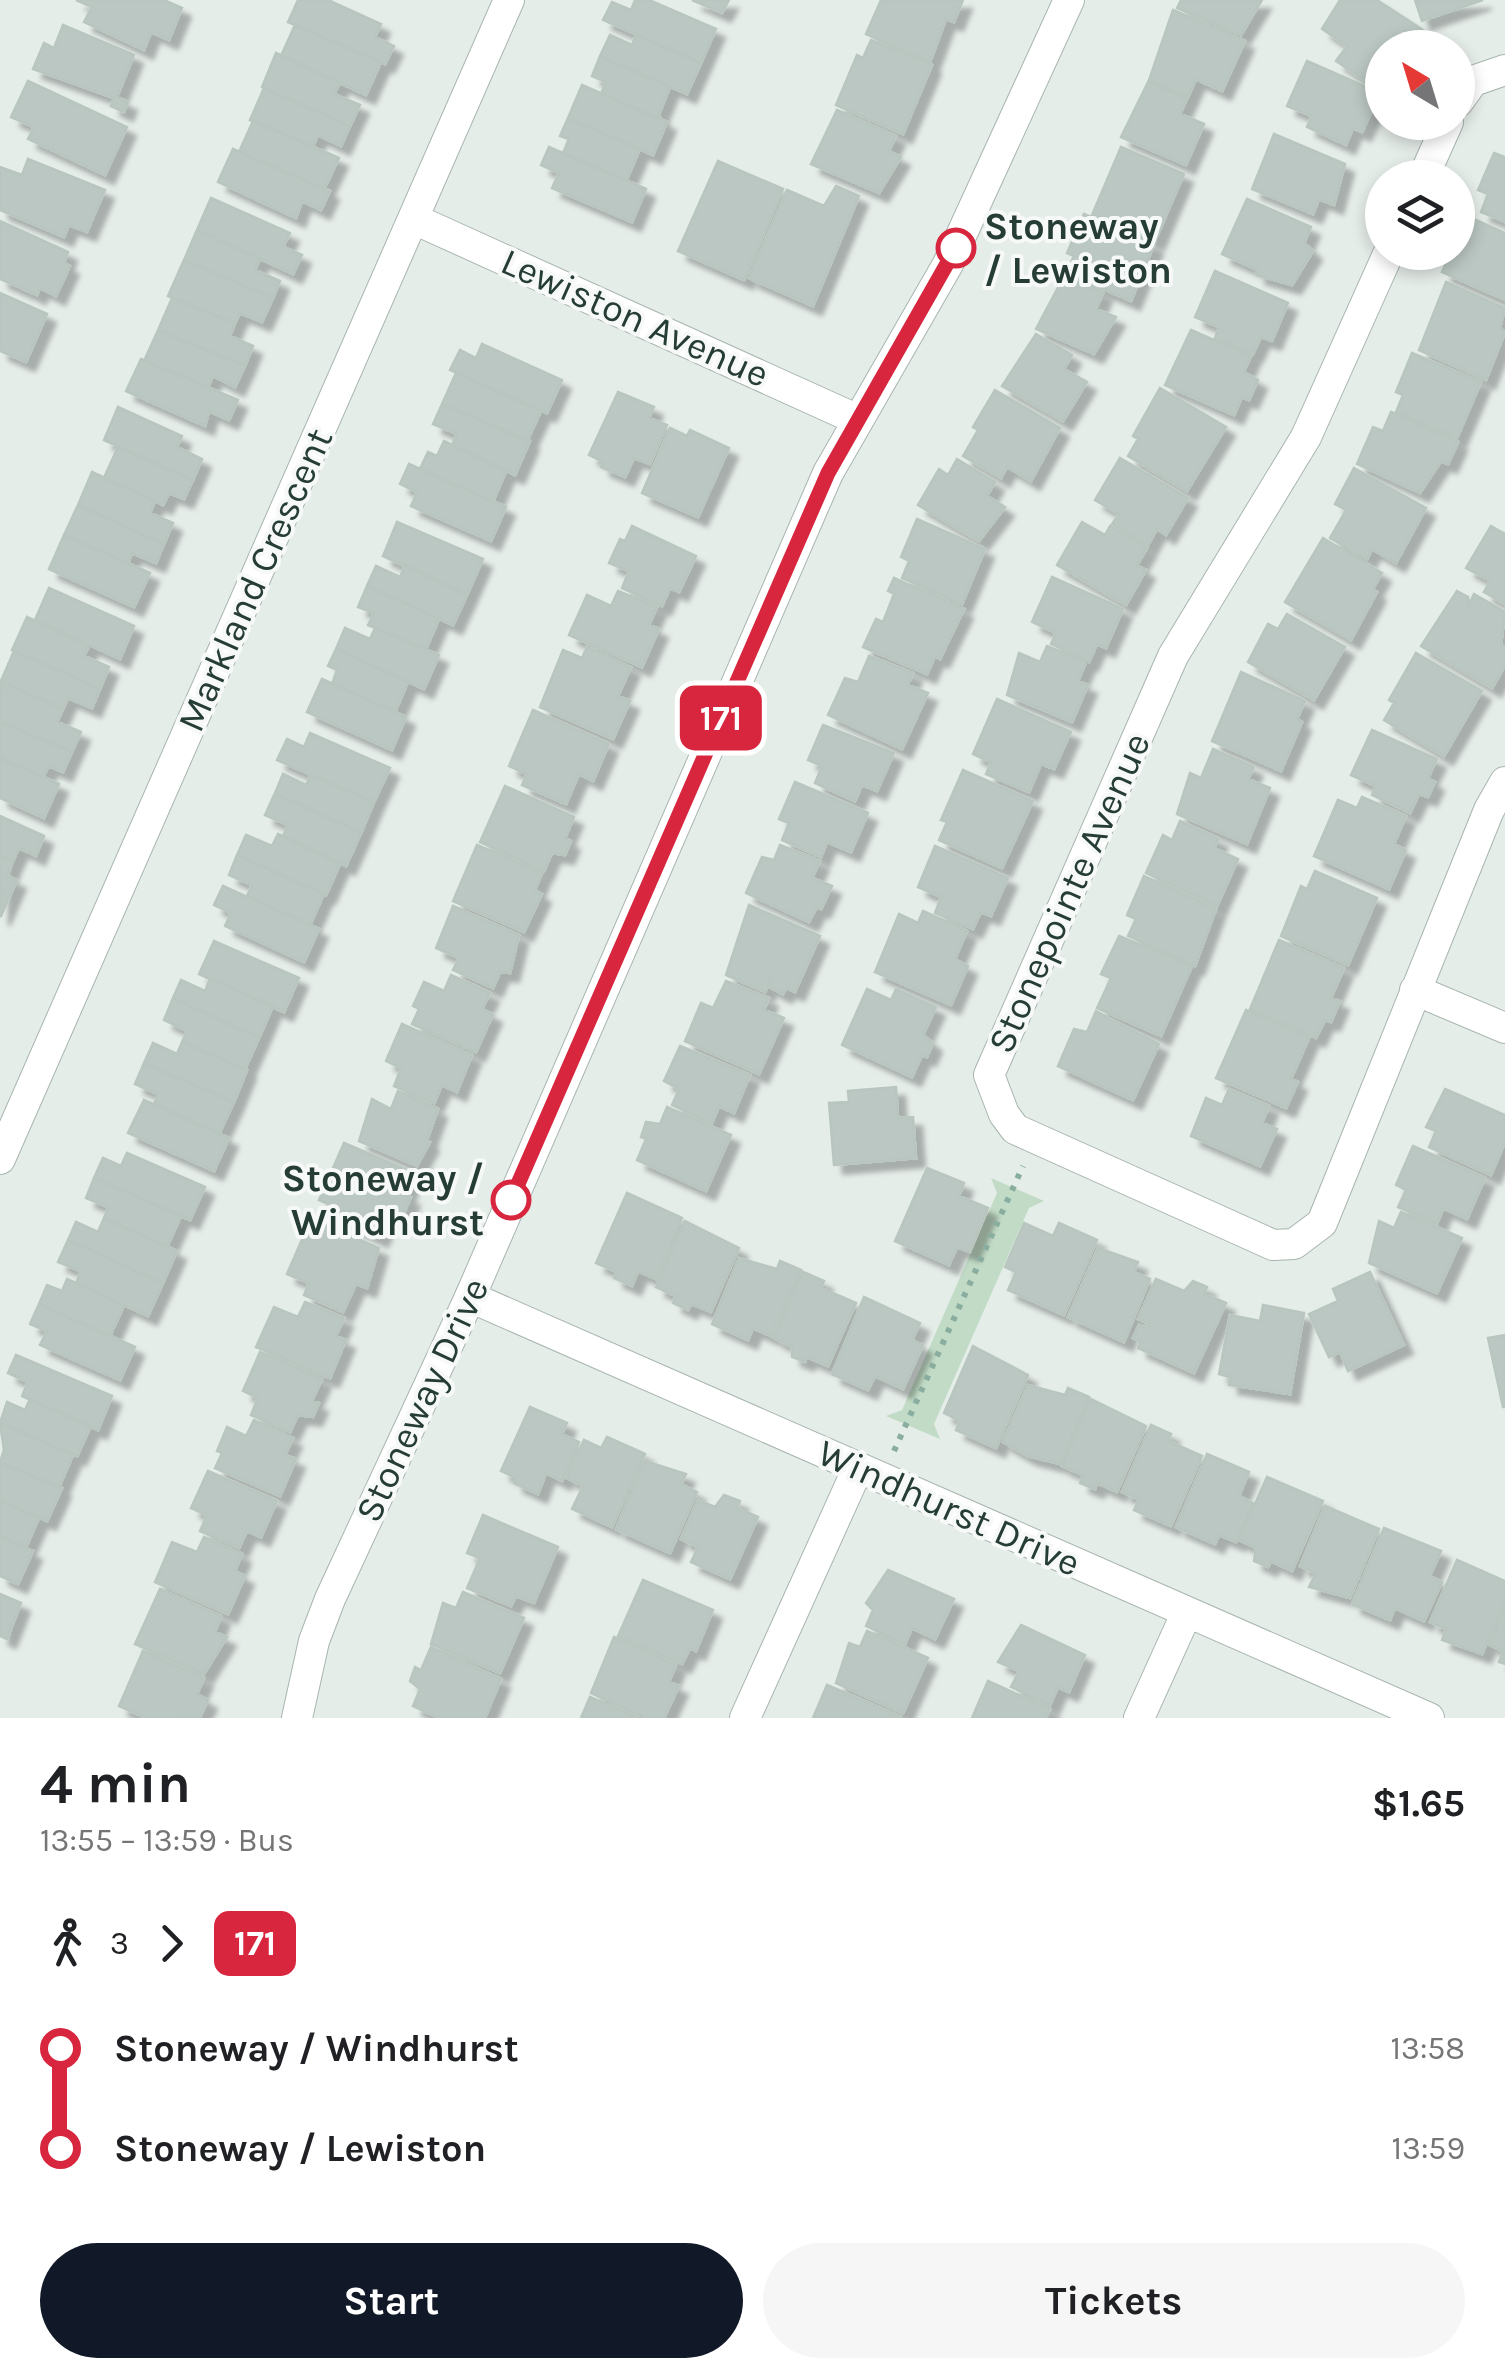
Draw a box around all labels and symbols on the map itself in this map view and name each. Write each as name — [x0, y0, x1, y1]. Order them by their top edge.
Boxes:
north arrow — [1365, 30, 1475, 140]
place label: Stoneway / Lewiston — [984, 204, 1172, 293]
marker: Stoneway / Lewiston — [937, 229, 975, 267]
street label: Lewiston Avenue — [494, 239, 776, 397]
street label: Markland Crescent — [168, 421, 342, 739]
line badge: 171 — [664, 686, 778, 750]
street label: Stonepointe Avenue — [978, 726, 1160, 1060]
place label: Stoneway / Windhurst — [282, 1156, 484, 1245]
marker: Stoneway / Windhurst — [492, 1181, 530, 1219]
street label: Stoneway Drive — [346, 1271, 498, 1529]
street label: Windhurst Drive — [811, 1430, 1087, 1586]

